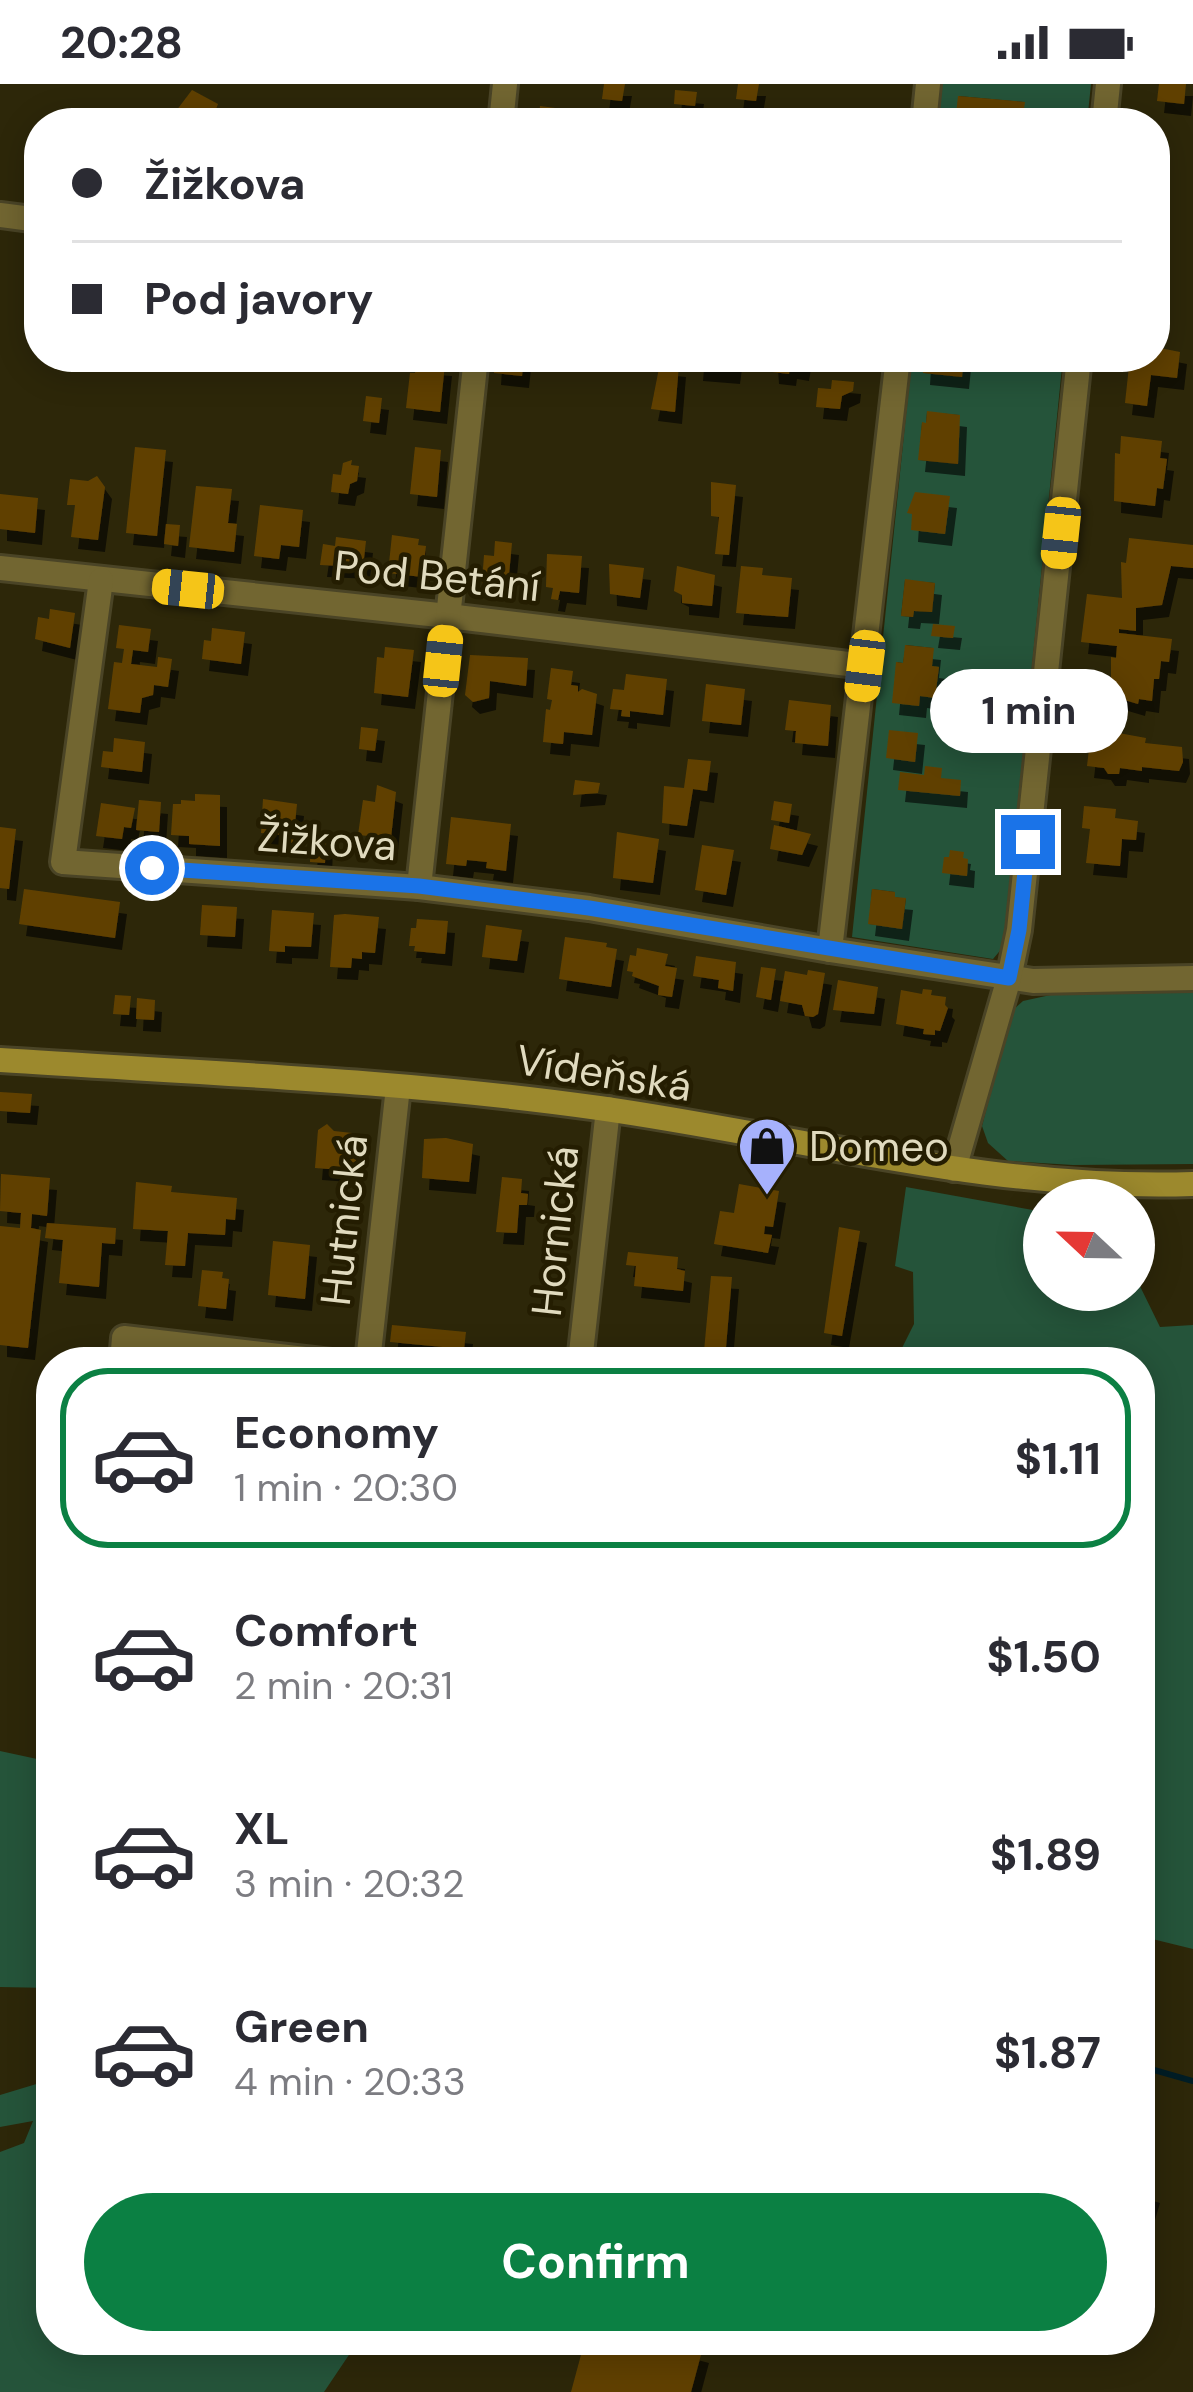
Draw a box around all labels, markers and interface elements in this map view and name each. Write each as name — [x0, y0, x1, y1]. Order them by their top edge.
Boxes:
text: 20:28 — [60, 13, 183, 72]
text: Žižkova — [144, 154, 305, 213]
text: Pod javory — [144, 269, 373, 328]
car — [1039, 495, 1083, 571]
street label: Pod Betání — [331, 538, 543, 614]
car — [150, 567, 226, 611]
car — [421, 623, 465, 699]
car — [843, 628, 887, 704]
callout: 1 min — [929, 668, 1127, 752]
text: 1 min — [982, 685, 1076, 736]
street label: Žižkova — [256, 809, 398, 873]
route end — [1001, 815, 1055, 869]
route start — [125, 841, 179, 895]
street label: Vídeňská — [512, 1032, 696, 1114]
shop icon: Domeo — [736, 1115, 798, 1197]
place label: Domeo — [809, 1119, 949, 1174]
street label: Hutnická — [308, 1132, 380, 1308]
street label: Hornická — [519, 1143, 591, 1319]
north arrow — [1023, 1179, 1155, 1311]
map controls — [1023, 1179, 1155, 1311]
text: Economy — [234, 1403, 439, 1462]
icon: car — [90, 1404, 198, 1512]
text: $1.11 — [1015, 1429, 1101, 1488]
text: 1 min · 20:30 — [234, 1462, 458, 1513]
text: Comfort — [234, 1601, 418, 1660]
icon: car — [90, 1602, 198, 1710]
text: $1.50 — [986, 1627, 1101, 1686]
text: 2 min · 20:31 — [234, 1660, 453, 1711]
text: XL — [234, 1799, 289, 1858]
icon: car — [90, 1800, 198, 1908]
text: $1.89 — [990, 1825, 1101, 1884]
text: 3 min · 20:32 — [234, 1858, 465, 1909]
text: Green — [234, 1997, 369, 2056]
icon: car — [90, 1998, 198, 2106]
text: $1.87 — [994, 2023, 1101, 2082]
text: 4 min · 20:33 — [234, 2056, 466, 2107]
button: Confirm — [84, 2193, 1107, 2331]

